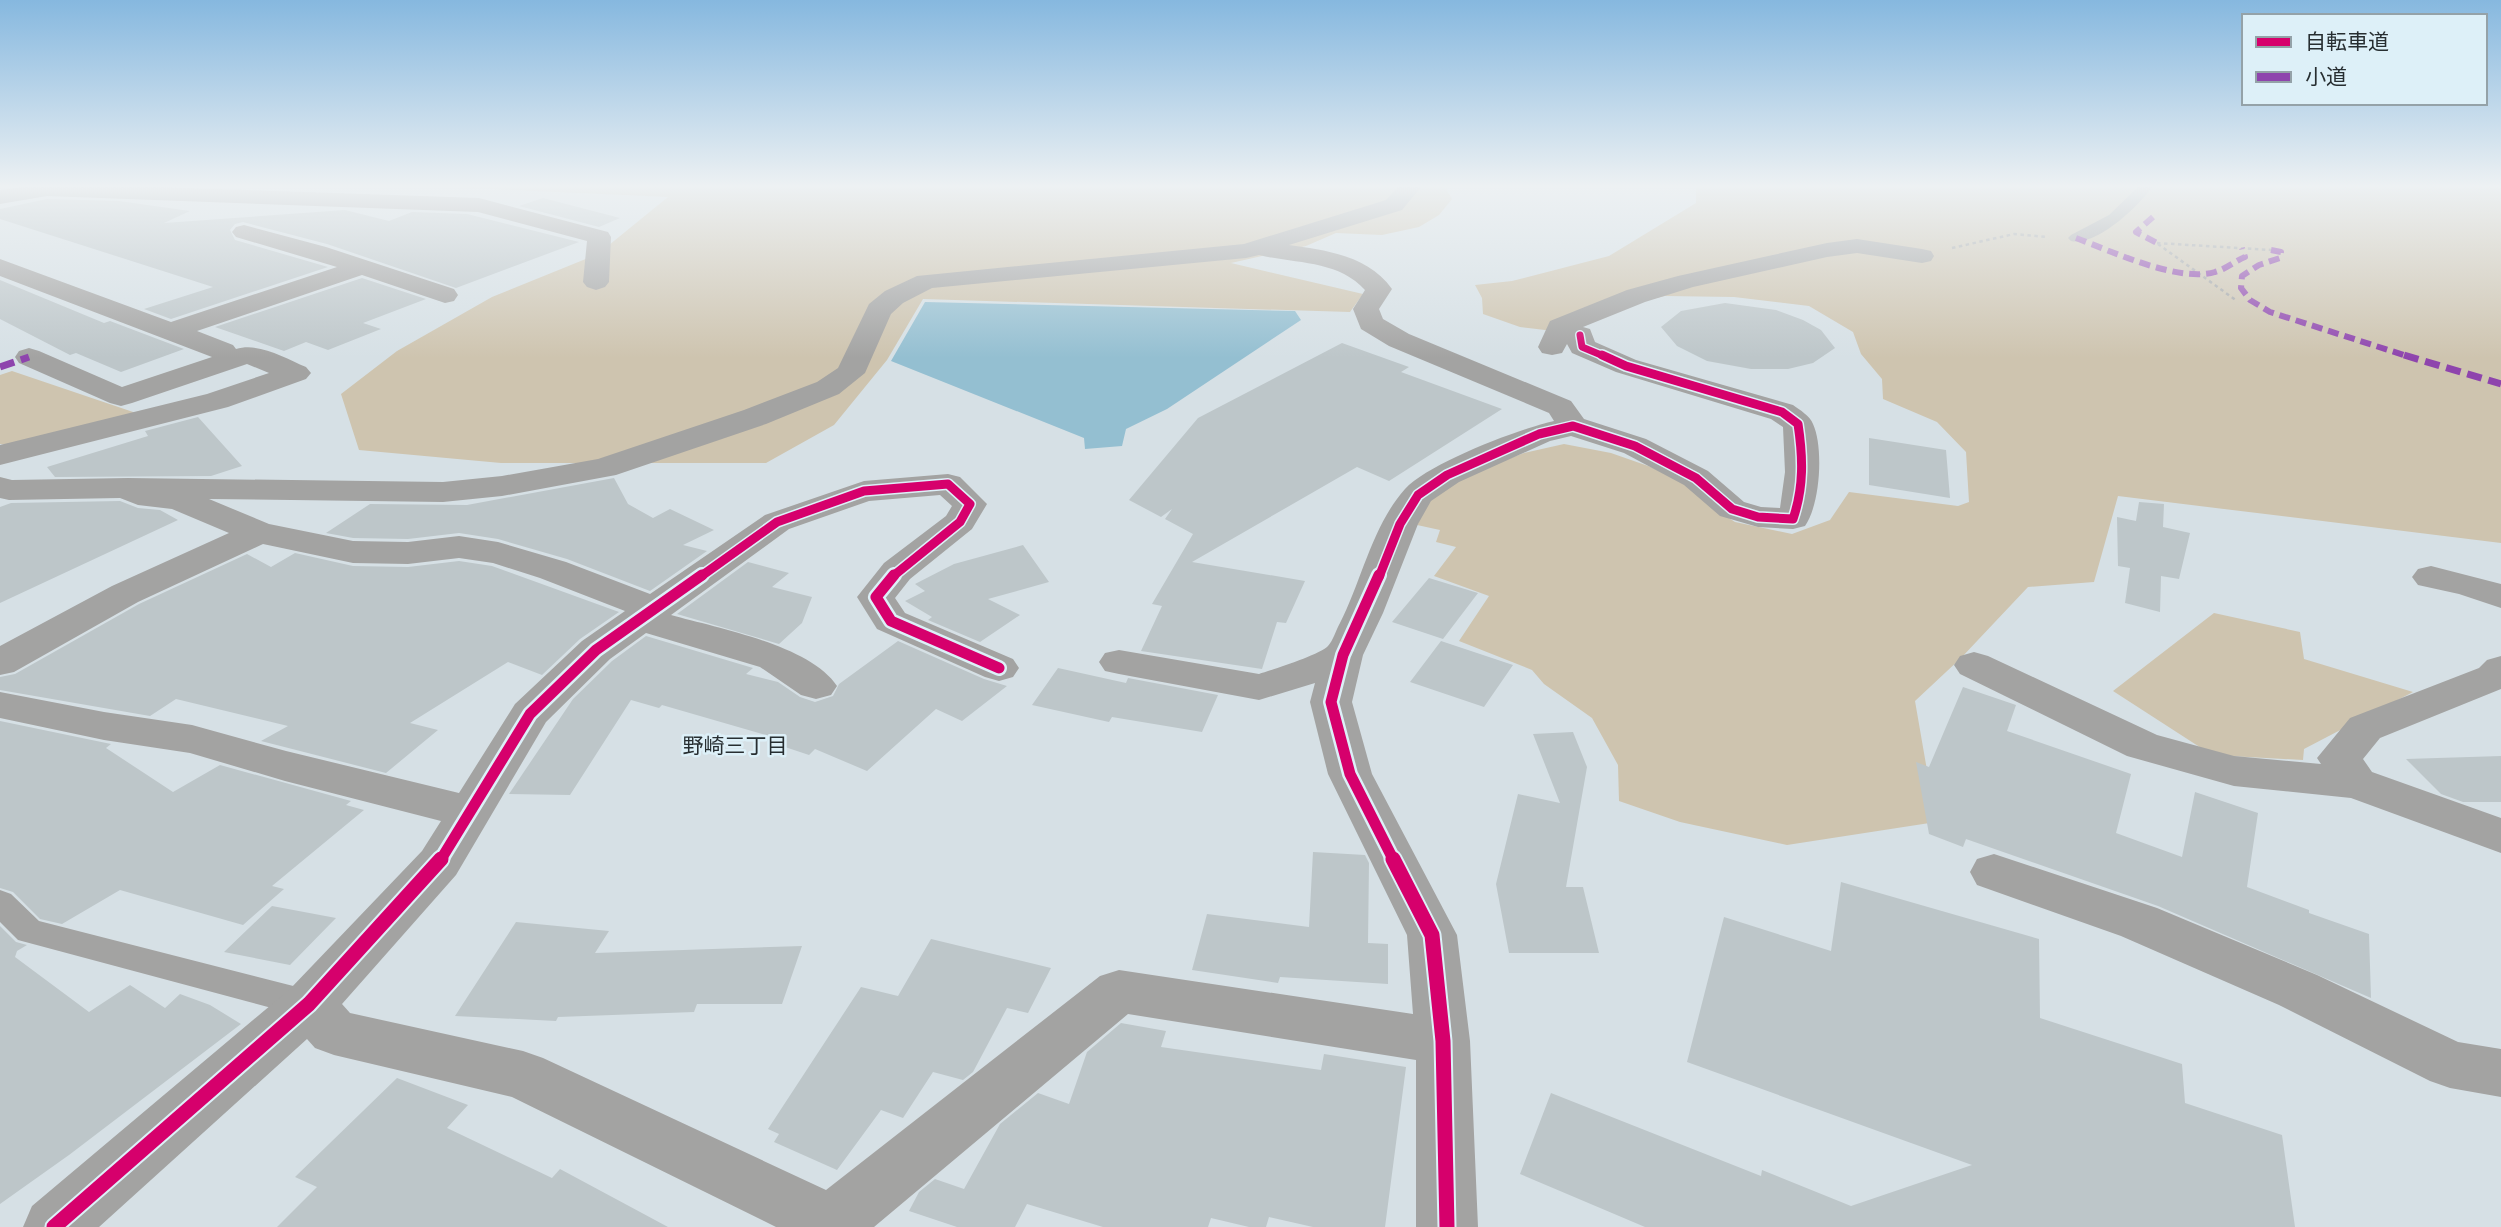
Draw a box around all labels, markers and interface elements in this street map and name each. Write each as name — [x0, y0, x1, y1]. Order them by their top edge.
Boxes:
legend — [2242, 14, 2487, 105]
text: 自転車道 — [2305, 30, 2389, 54]
text: 小道 — [2305, 65, 2347, 89]
district label: 野崎三丁目 — [683, 734, 788, 758]

